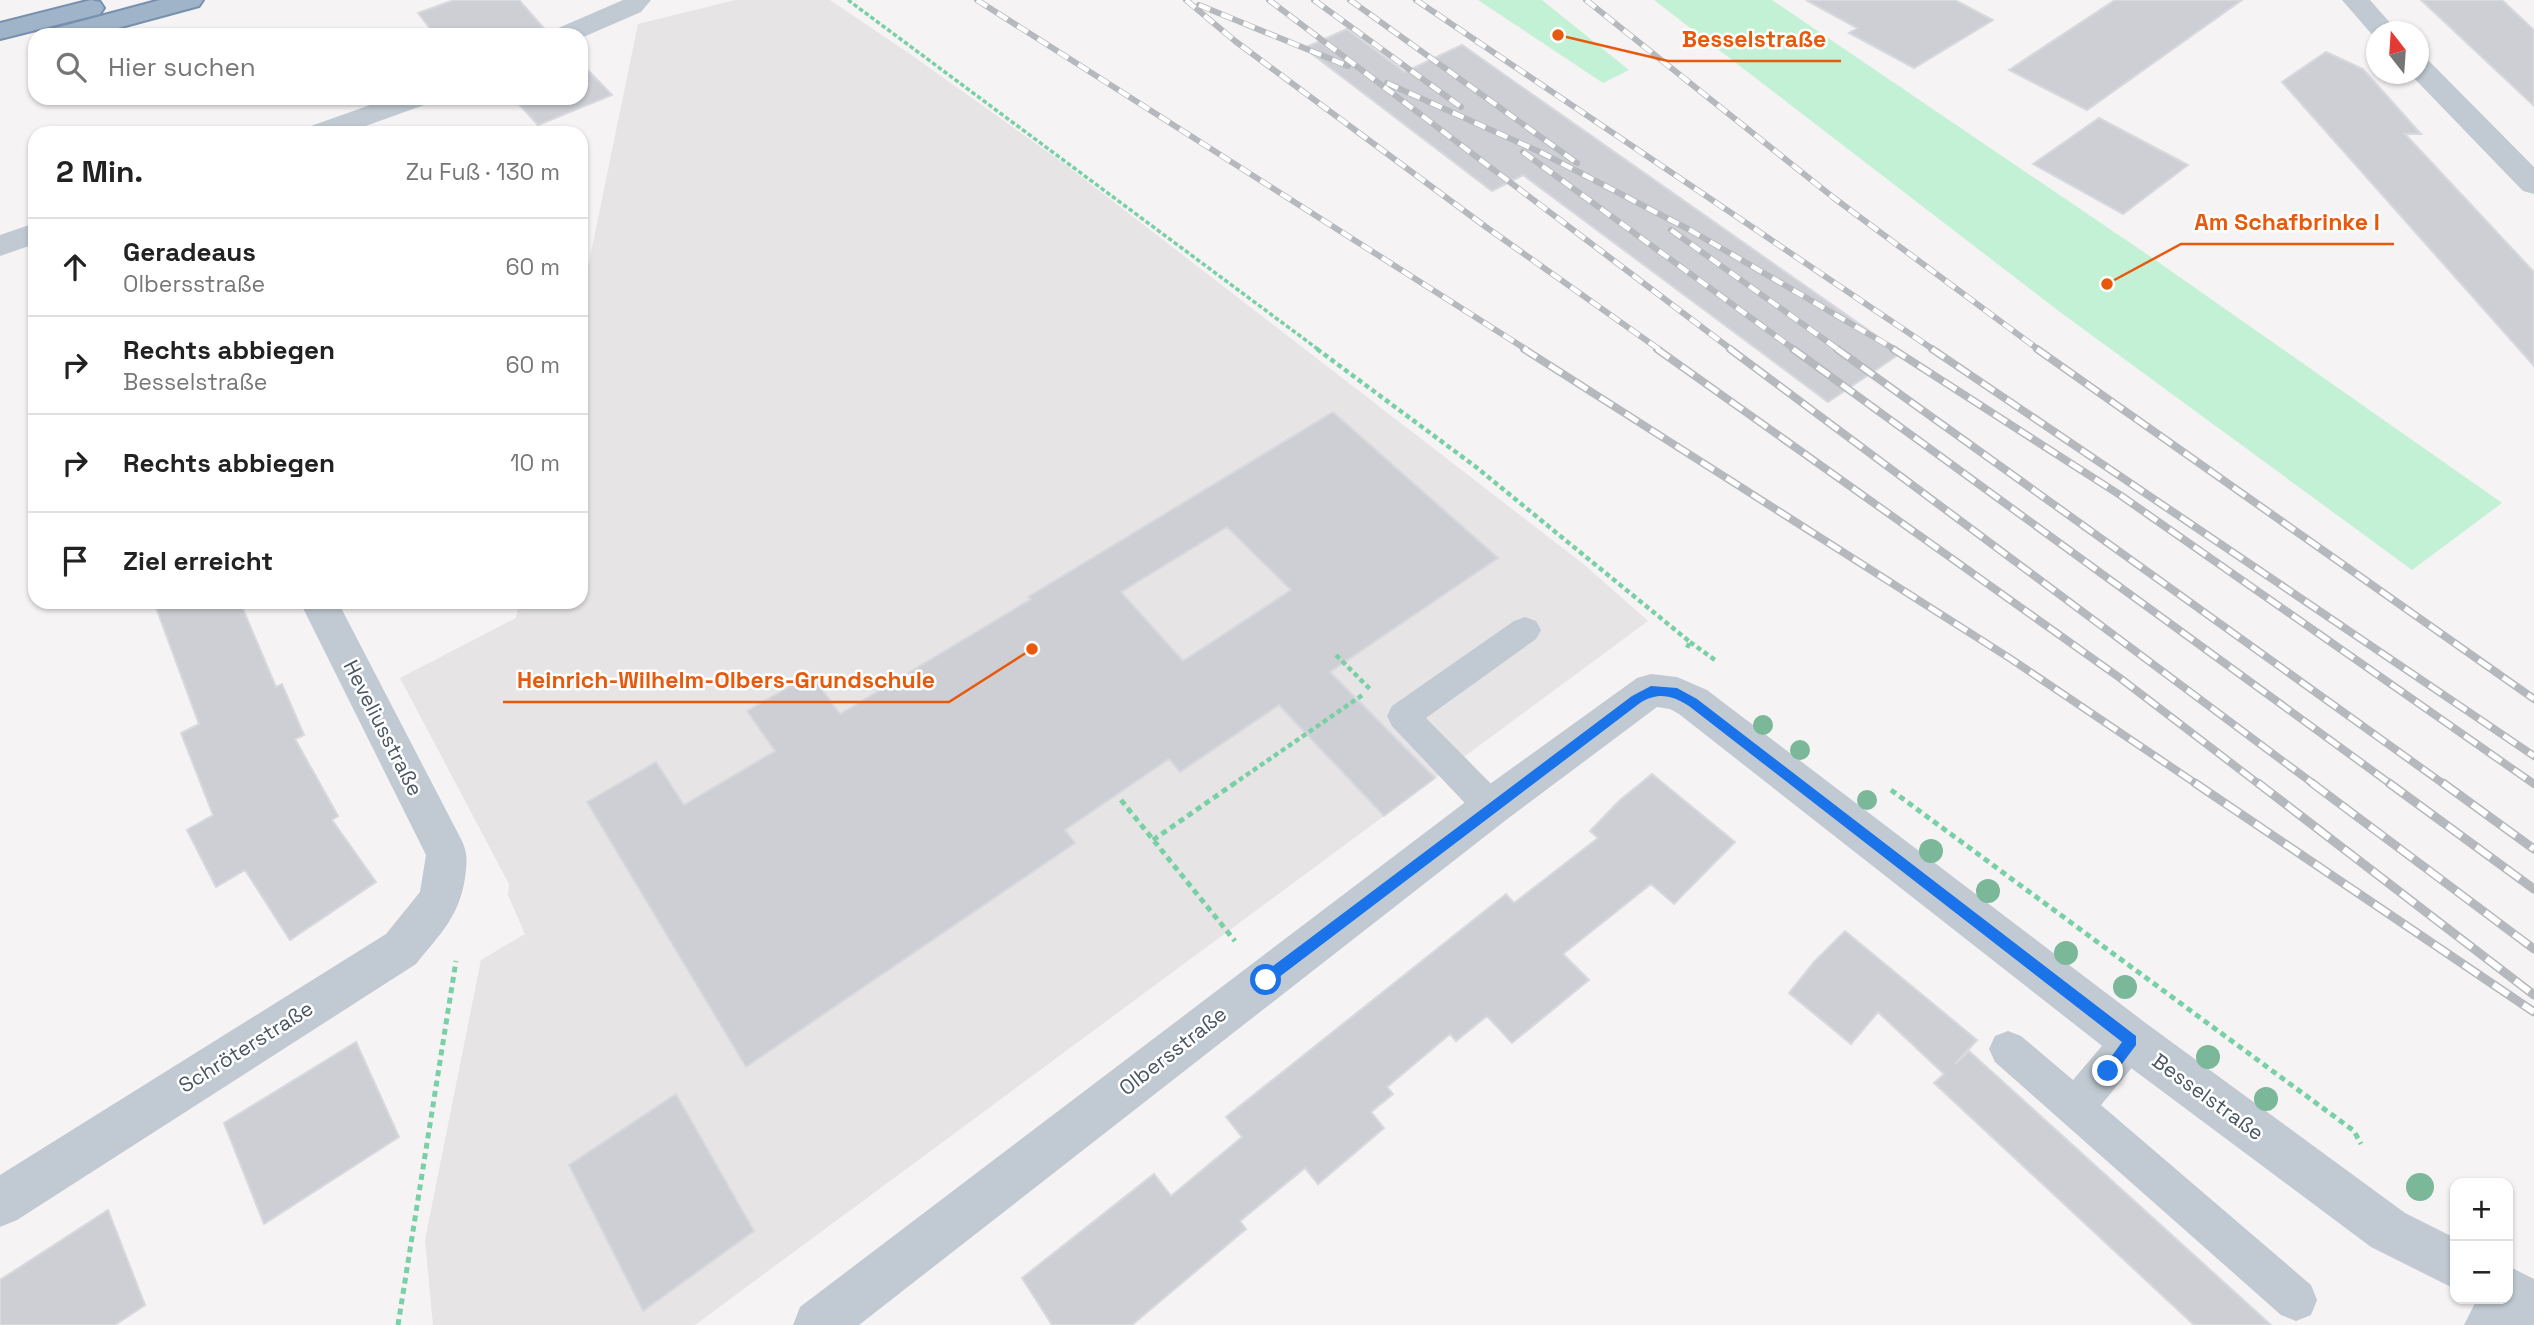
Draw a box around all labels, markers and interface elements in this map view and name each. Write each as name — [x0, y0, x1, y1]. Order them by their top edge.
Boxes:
callout: Besselstraße — [1668, 17, 1841, 61]
north arrow — [2366, 21, 2429, 84]
text: Besselstraße — [1682, 24, 1826, 54]
search box — [28, 28, 588, 105]
icon: search — [52, 48, 90, 86]
text: Hier suchen — [108, 50, 256, 84]
text: 2 Min. — [56, 152, 143, 191]
text: Zu Fuß · 130 m — [406, 157, 560, 187]
callout: Am Schafbrinke I — [2181, 200, 2394, 244]
text: Am Schafbrinke I — [2194, 207, 2380, 237]
text: Geradeaus — [123, 235, 256, 269]
icon: ahead — [56, 248, 94, 286]
text: 60 m — [505, 252, 560, 282]
text: Olbersstraße — [123, 269, 265, 299]
text: Rechts abbiegen — [123, 333, 335, 367]
icon: right — [56, 346, 94, 384]
text: 60 m — [505, 350, 560, 380]
text: Besselstraße — [123, 367, 267, 397]
icon: right — [56, 444, 94, 482]
text: Rechts abbiegen — [123, 446, 335, 480]
text: 10 m — [510, 448, 560, 478]
icon: arrive — [56, 542, 94, 580]
text: Ziel erreicht — [123, 544, 273, 578]
street label: Heveliusstraße — [338, 655, 429, 800]
callout: Heinrich-Wilhelm-Olbers-Grundschule — [503, 658, 949, 702]
text: Heinrich-Wilhelm-Olbers-Grundschule — [517, 665, 935, 695]
route start — [1250, 964, 1281, 995]
street label: Schröterstraße — [173, 994, 318, 1099]
street label: Olbersstraße — [1113, 1000, 1232, 1101]
street label: Besselstraße — [2147, 1047, 2270, 1146]
route end — [2092, 1055, 2123, 1086]
map controls — [2450, 1178, 2513, 1304]
button: + — [2450, 1178, 2513, 1241]
button: − — [2450, 1241, 2513, 1304]

